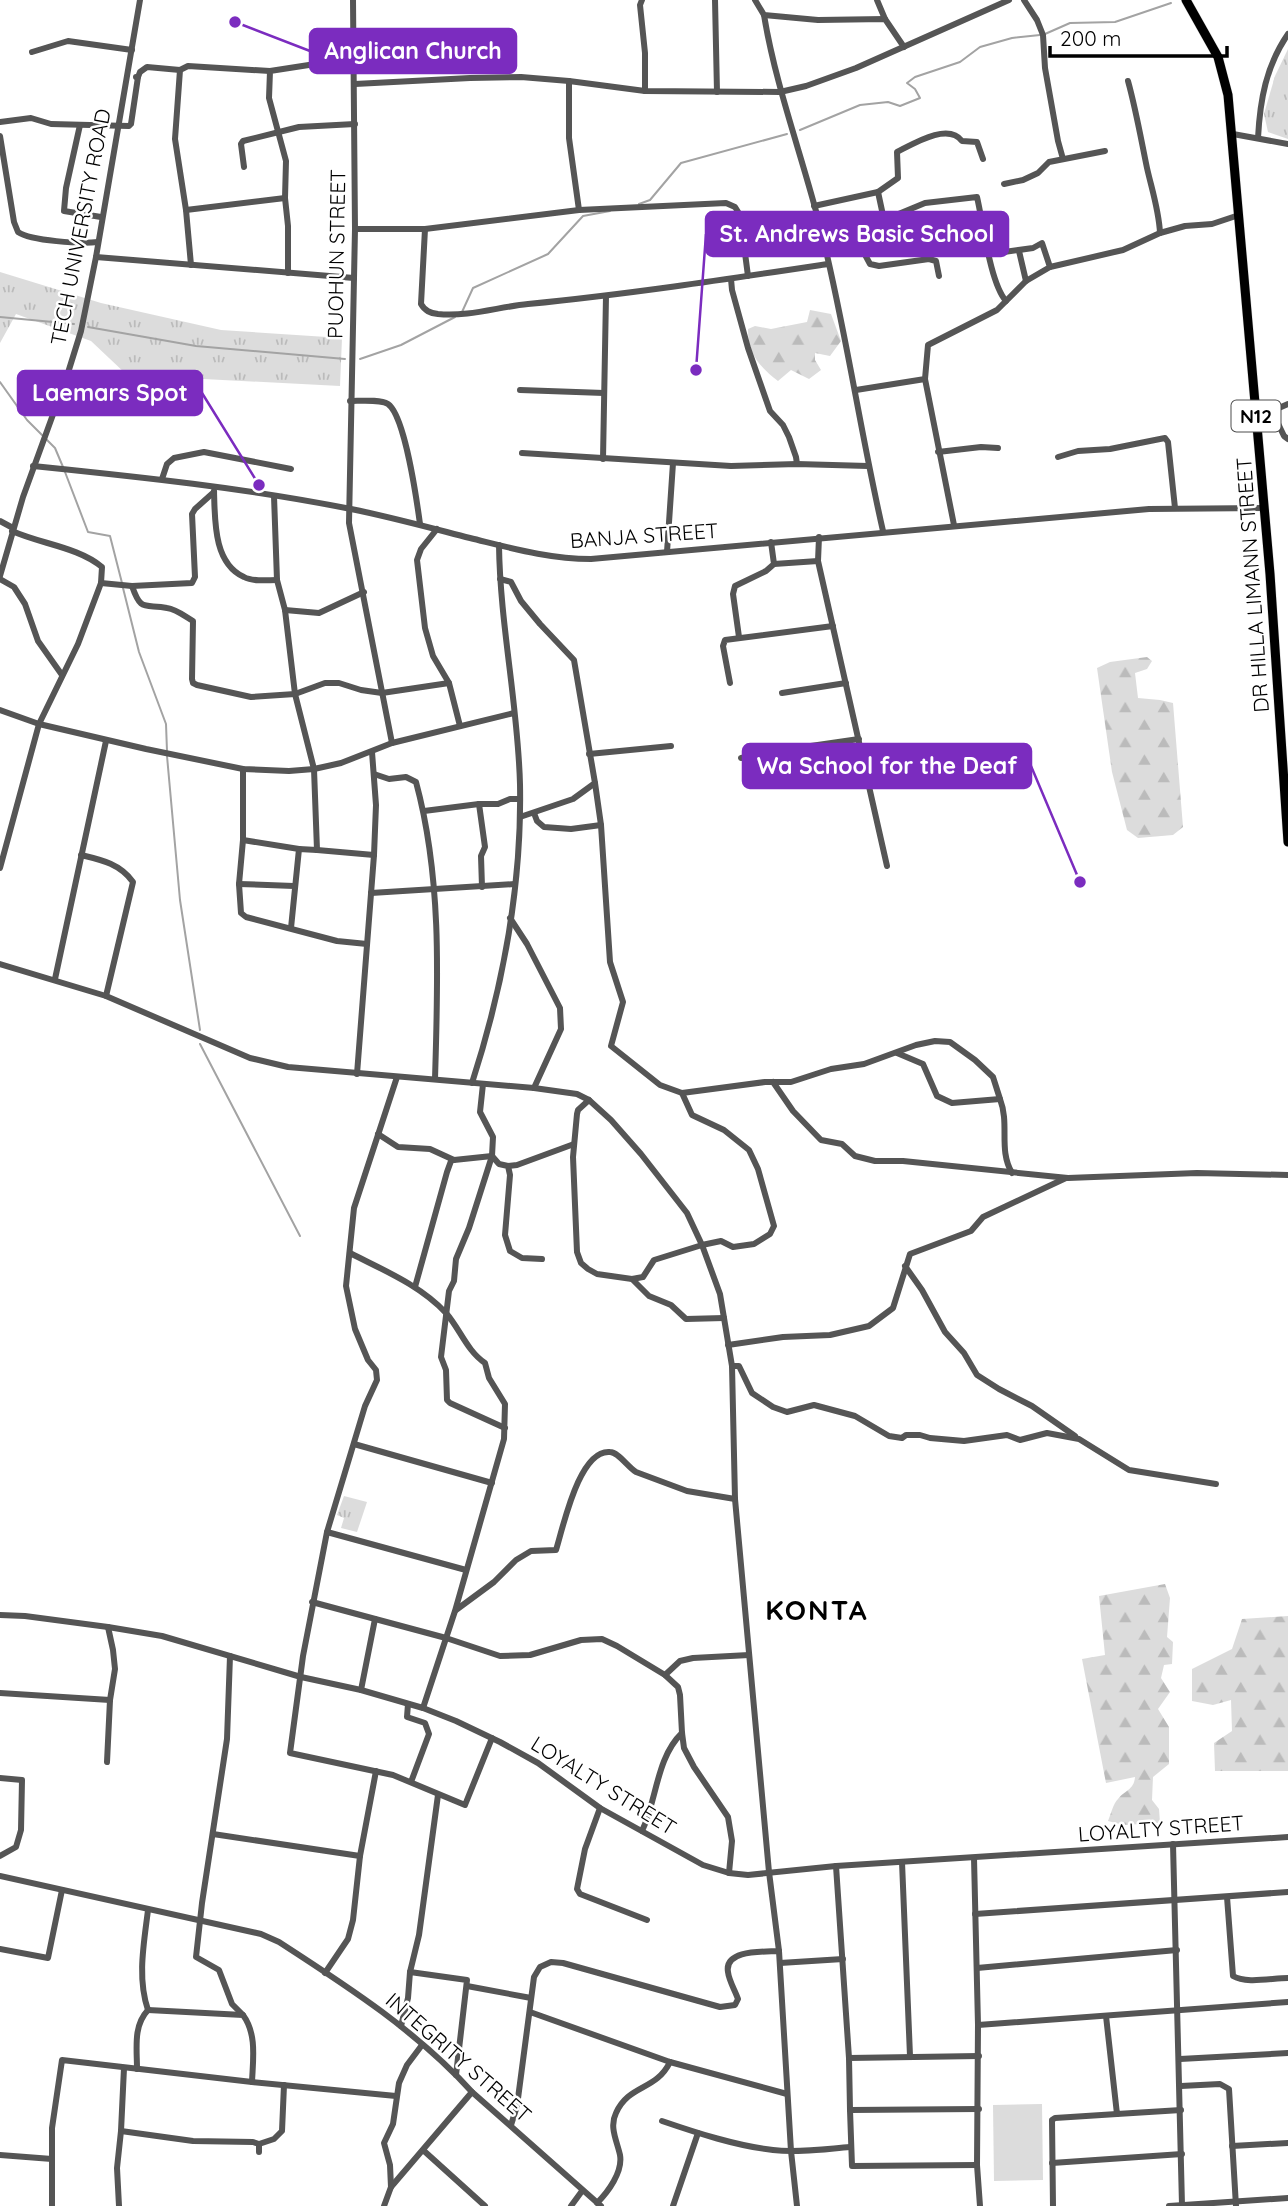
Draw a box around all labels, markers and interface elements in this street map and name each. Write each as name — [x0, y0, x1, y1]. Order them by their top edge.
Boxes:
scale bar — [1050, 14, 1227, 58]
text: 200 m — [1060, 25, 1122, 51]
callout: Anglican Church — [310, 29, 516, 73]
text: Anglican Church — [324, 36, 502, 65]
street label: TECH UNIVERSITY ROAD — [44, 106, 116, 348]
street label: PUOHUN STREET — [322, 169, 350, 339]
callout: St. Andrews Basic School — [706, 212, 1008, 256]
text: St. Andrews Basic School — [720, 219, 994, 248]
callout: Laemars Spot — [18, 371, 202, 415]
text: Laemars Spot — [32, 378, 188, 407]
road number: N12 — [1232, 400, 1280, 432]
street label: DR HILLA LIMANN STREET — [1230, 457, 1274, 713]
street label: BANJA STREET — [569, 517, 719, 553]
callout: Wa School for the Deaf — [743, 744, 1031, 788]
text: Wa School for the Deaf — [757, 751, 1017, 780]
district label: KONTA — [765, 1592, 869, 1627]
street label: LOYALTY STREET — [527, 1730, 681, 1840]
street label: LOYALTY STREET — [1077, 1809, 1245, 1847]
street label: INTEGRITY STREET — [381, 1987, 537, 2127]

